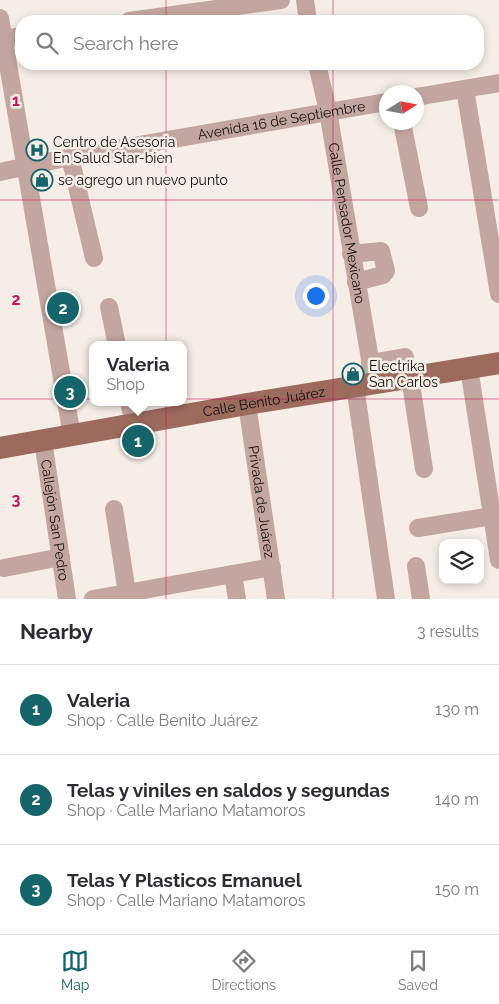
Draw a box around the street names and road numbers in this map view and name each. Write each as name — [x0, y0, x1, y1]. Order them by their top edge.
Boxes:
street label: Avenida 16 de Septiembre — [196, 98, 366, 143]
street label: Calle Pensador Mexicano — [325, 141, 368, 305]
street label: Calle Benito Juárez — [201, 383, 326, 420]
street label: Privada de Juárez — [245, 444, 278, 560]
street label: Callejón San Pedro — [38, 458, 72, 582]

